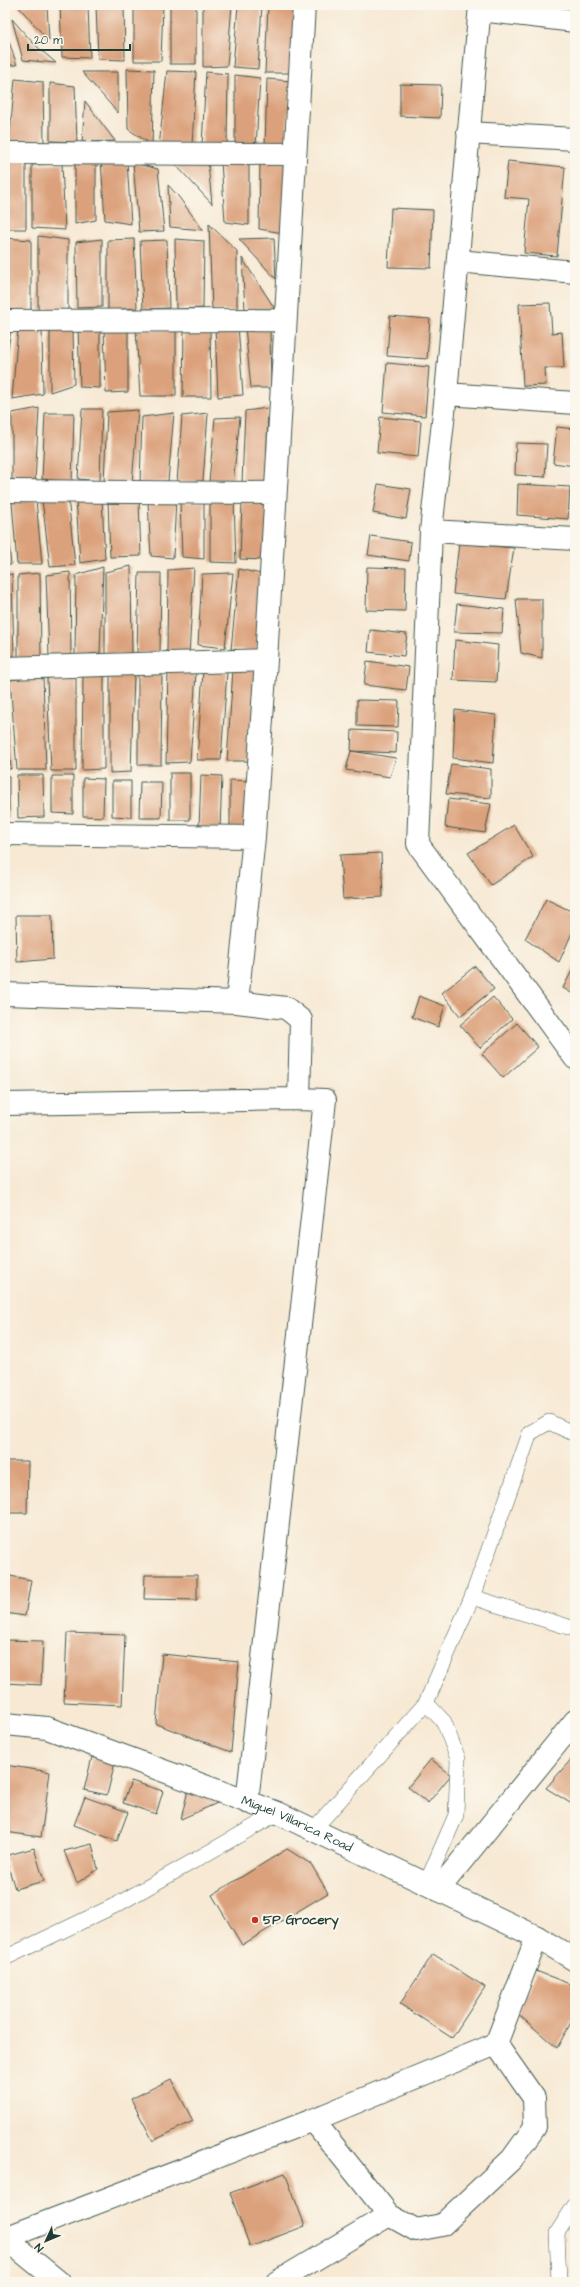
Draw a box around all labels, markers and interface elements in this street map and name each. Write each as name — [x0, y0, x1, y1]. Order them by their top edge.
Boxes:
scale bar — [28, 26, 130, 52]
text: 20 m — [34, 32, 63, 49]
street label: Miguel Villarica Road — [239, 1791, 356, 1857]
place label: 5P Grocery — [263, 1911, 340, 1930]
marker: 5P Grocery — [250, 1915, 260, 1925]
north arrow — [26, 2221, 66, 2261]
text: N — [31, 2240, 47, 2255]

